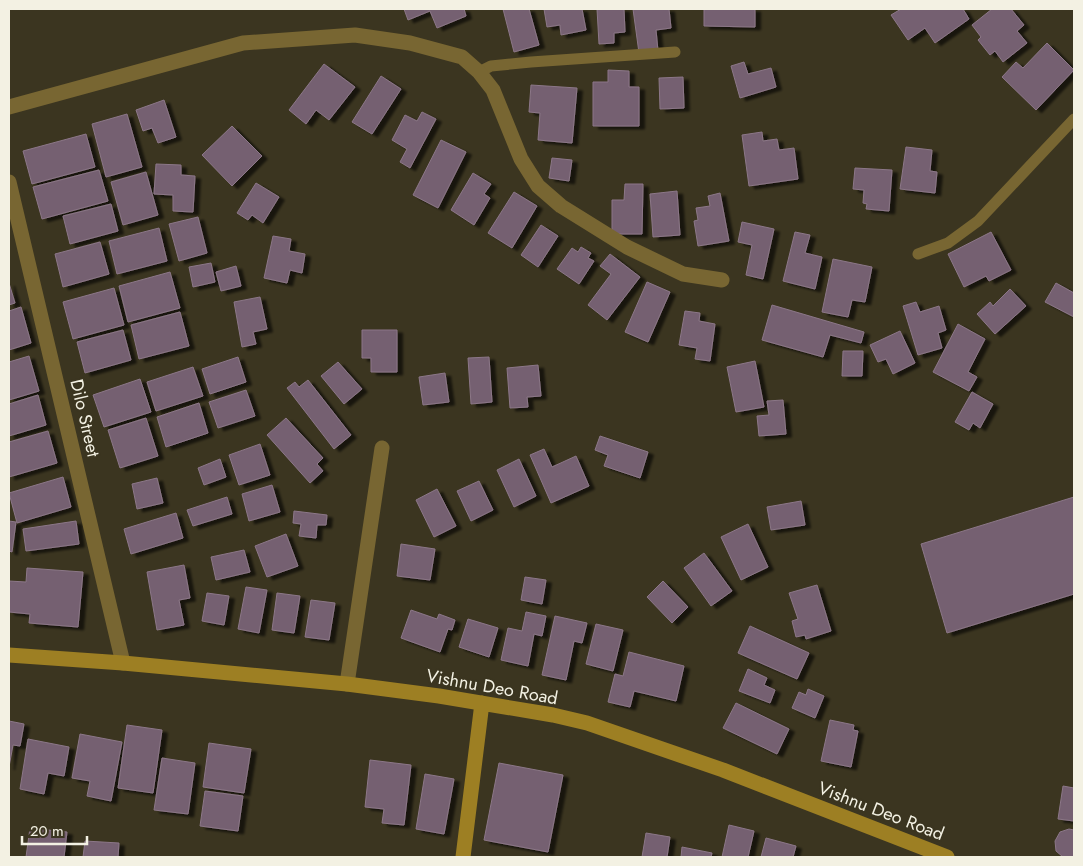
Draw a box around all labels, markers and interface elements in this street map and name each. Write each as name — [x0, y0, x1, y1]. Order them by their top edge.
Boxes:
street label: Dilo Street — [63, 376, 107, 460]
street label: Vishnu Deo Road — [424, 663, 560, 711]
street label: Vishnu Deo Road — [814, 775, 948, 847]
scale bar — [22, 814, 88, 846]
text: 20 m — [30, 820, 64, 842]

